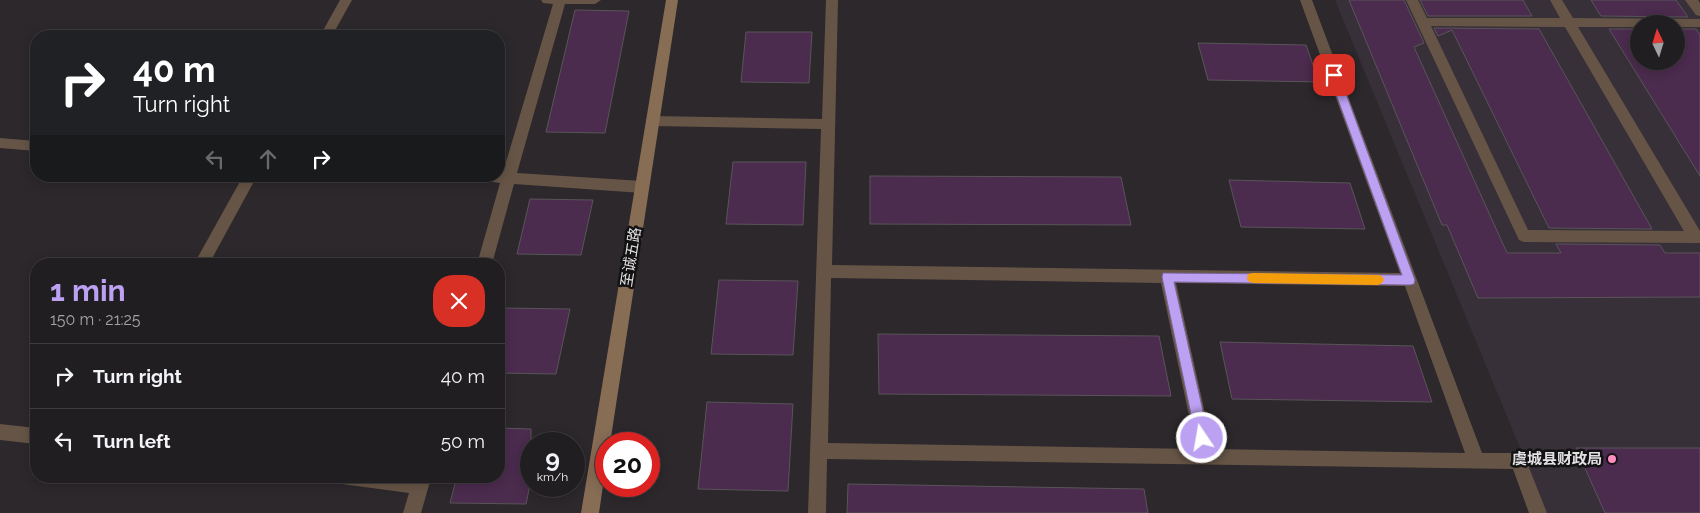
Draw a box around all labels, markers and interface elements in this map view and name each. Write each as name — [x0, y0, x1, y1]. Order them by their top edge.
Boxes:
north arrow — [1630, 15, 1685, 70]
map controls — [1630, 15, 1685, 70]
text: 40 m — [133, 49, 215, 90]
icon: right — [50, 50, 115, 115]
pin — [1313, 54, 1355, 96]
icon: arrive — [1320, 61, 1348, 89]
text: Turn right — [133, 91, 230, 117]
icon: left — [201, 145, 229, 173]
icon: ahead — [254, 145, 282, 173]
icon: right — [307, 145, 335, 173]
street label: 至诚五路 — [617, 226, 645, 288]
text: 1 min — [50, 273, 126, 308]
button: close — [433, 275, 485, 327]
text: 150 m · 21:25 — [50, 310, 141, 329]
icon: right — [50, 362, 78, 390]
text: Turn right — [93, 365, 182, 387]
text: 40 m — [441, 365, 485, 387]
position arrow — [1175, 411, 1227, 463]
icon: left — [50, 427, 78, 455]
text: Turn left — [93, 430, 170, 452]
text: 50 m — [441, 430, 485, 452]
speed limit sign: 20 — [595, 432, 660, 497]
text: 9 — [545, 443, 560, 473]
place label: 虞城县财政局 — [1512, 450, 1602, 468]
marker: 虞城县财政局 — [1606, 453, 1618, 465]
text: km/h — [537, 470, 568, 484]

